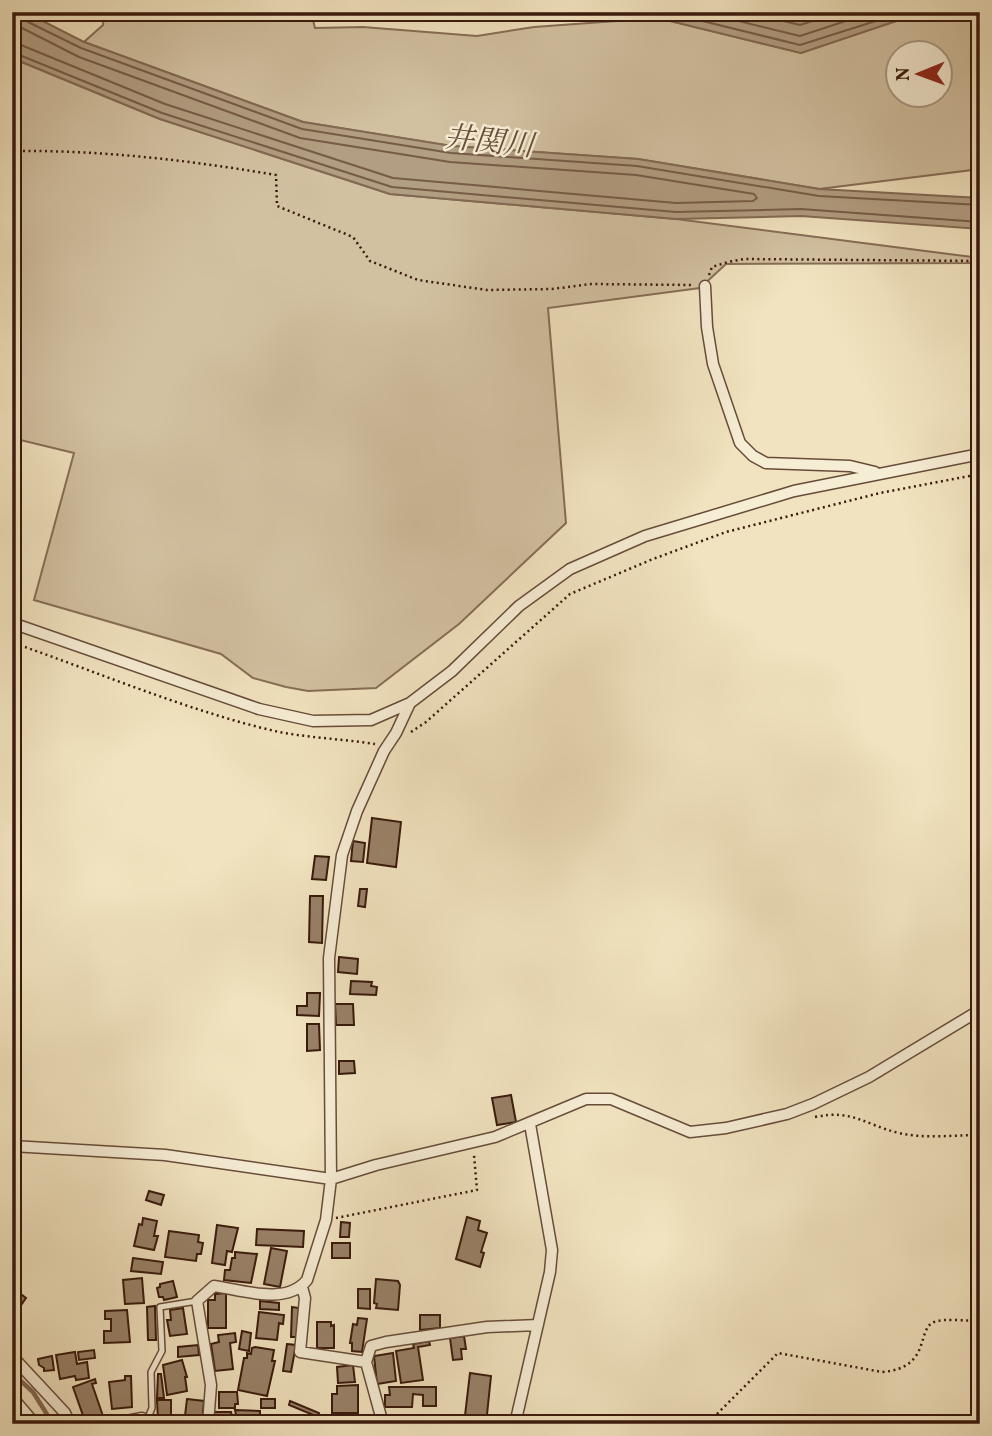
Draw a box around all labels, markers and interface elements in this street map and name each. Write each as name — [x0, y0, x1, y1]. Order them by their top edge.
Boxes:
north arrow — [884, 38, 954, 108]
text: N — [891, 67, 917, 81]
water label: 井関川 — [442, 117, 539, 169]

